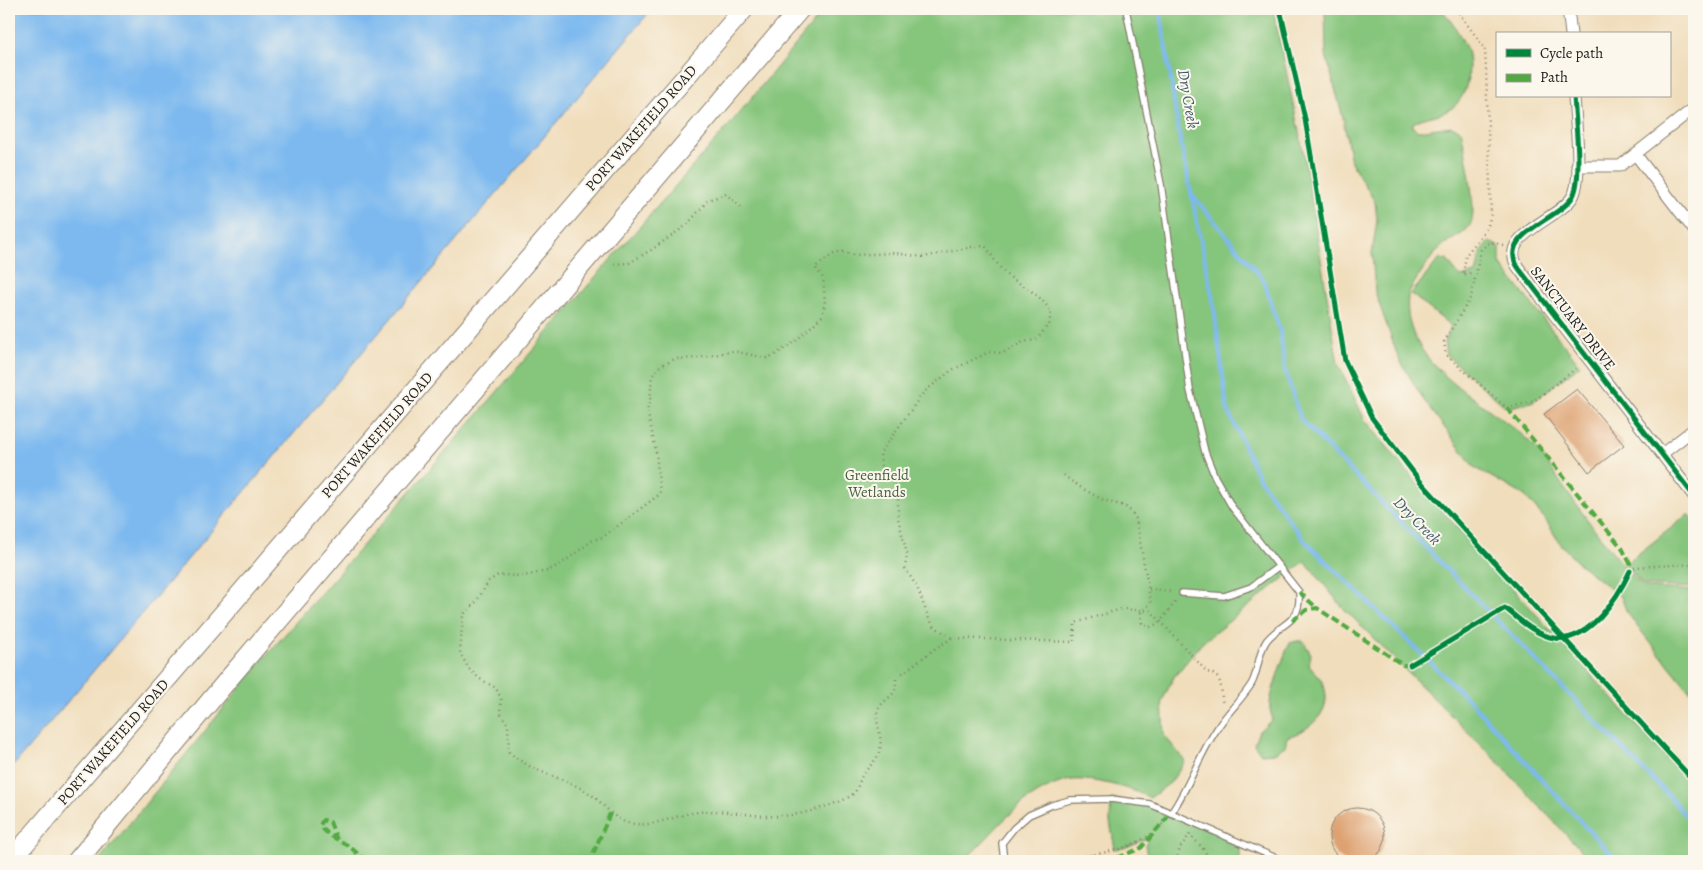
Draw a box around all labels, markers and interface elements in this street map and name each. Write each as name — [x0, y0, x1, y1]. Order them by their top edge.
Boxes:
legend — [1496, 32, 1670, 98]
text: Cycle path — [1540, 43, 1603, 63]
street label: PORT WAKEFIELD ROAD — [581, 61, 701, 195]
text: Path — [1540, 67, 1568, 87]
water label: Dry Creek — [1172, 68, 1204, 130]
street label: SANCTUARY DRIVE — [1526, 262, 1620, 374]
street label: PORT WAKEFIELD ROAD — [317, 368, 437, 502]
park label: Greenfield Wetlands — [845, 465, 910, 502]
water label: Dry Creek — [1388, 492, 1446, 550]
street label: PORT WAKEFIELD ROAD — [53, 675, 173, 809]

